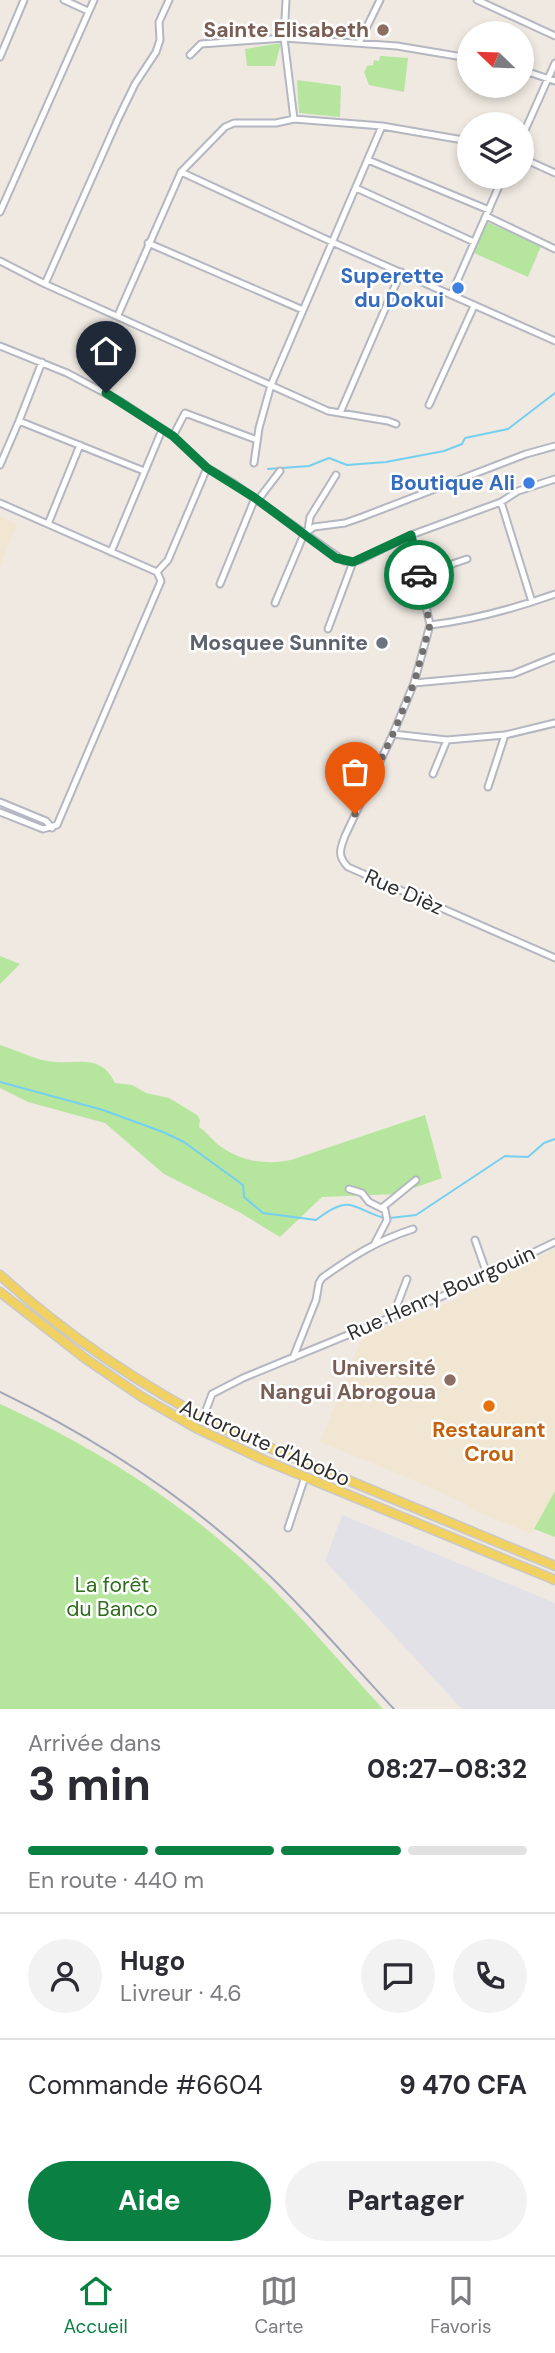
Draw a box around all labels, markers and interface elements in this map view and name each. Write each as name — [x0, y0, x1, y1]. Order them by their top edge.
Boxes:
place label: Sainte Elisabeth — [203, 16, 369, 44]
north arrow — [457, 21, 534, 98]
map controls — [457, 21, 534, 189]
marker: Sainte Elisabeth — [375, 22, 391, 38]
button: layers — [457, 112, 534, 189]
place label: Superette du Dokui — [341, 262, 444, 314]
marker: Superette du Dokui — [450, 280, 466, 296]
pin — [76, 321, 136, 393]
icon: home — [87, 332, 125, 370]
place label: Boutique Ali — [390, 469, 515, 497]
marker: Boutique Ali — [521, 475, 537, 491]
courier — [384, 540, 454, 610]
icon: car — [400, 556, 438, 594]
place label: Mosquee Sunnite — [190, 629, 368, 657]
marker: Mosquee Sunnite — [374, 635, 390, 651]
pin — [325, 742, 385, 814]
icon: bag — [336, 753, 374, 791]
street label: Rue Dièz — [360, 862, 448, 922]
street label: Rue Henry Bourgouin — [343, 1239, 539, 1347]
place label: Université Nangui Abrogoua — [260, 1354, 436, 1406]
marker: Université Nangui Abrogoua — [442, 1372, 458, 1388]
street label: Autoroute d'Abobo — [175, 1393, 355, 1493]
marker: Restaurant Crou — [481, 1398, 497, 1414]
place label: Restaurant Crou — [432, 1416, 546, 1468]
park label: La forêt du Banco — [66, 1571, 158, 1623]
text: Arrivée dans — [28, 1728, 161, 1758]
text: 08:27–08:32 — [367, 1752, 527, 1786]
text: 3 min — [28, 1754, 151, 1814]
text: En route · 440 m — [28, 1865, 204, 1895]
button: person — [28, 1939, 102, 2013]
button: chat — [361, 1939, 435, 2013]
button: phone — [453, 1939, 527, 2013]
text: Hugo — [120, 1944, 185, 1978]
text: Livreur · 4.6 — [120, 1978, 242, 2008]
text: Commande #6604 — [28, 2068, 263, 2102]
text: 9 470 CFA — [399, 2068, 527, 2102]
button: Aide — [28, 2161, 271, 2241]
button: Partager — [285, 2161, 527, 2241]
tab: Accueil — [63, 2272, 128, 2339]
tab: Carte — [254, 2272, 303, 2339]
tab: Favoris — [430, 2272, 492, 2339]

